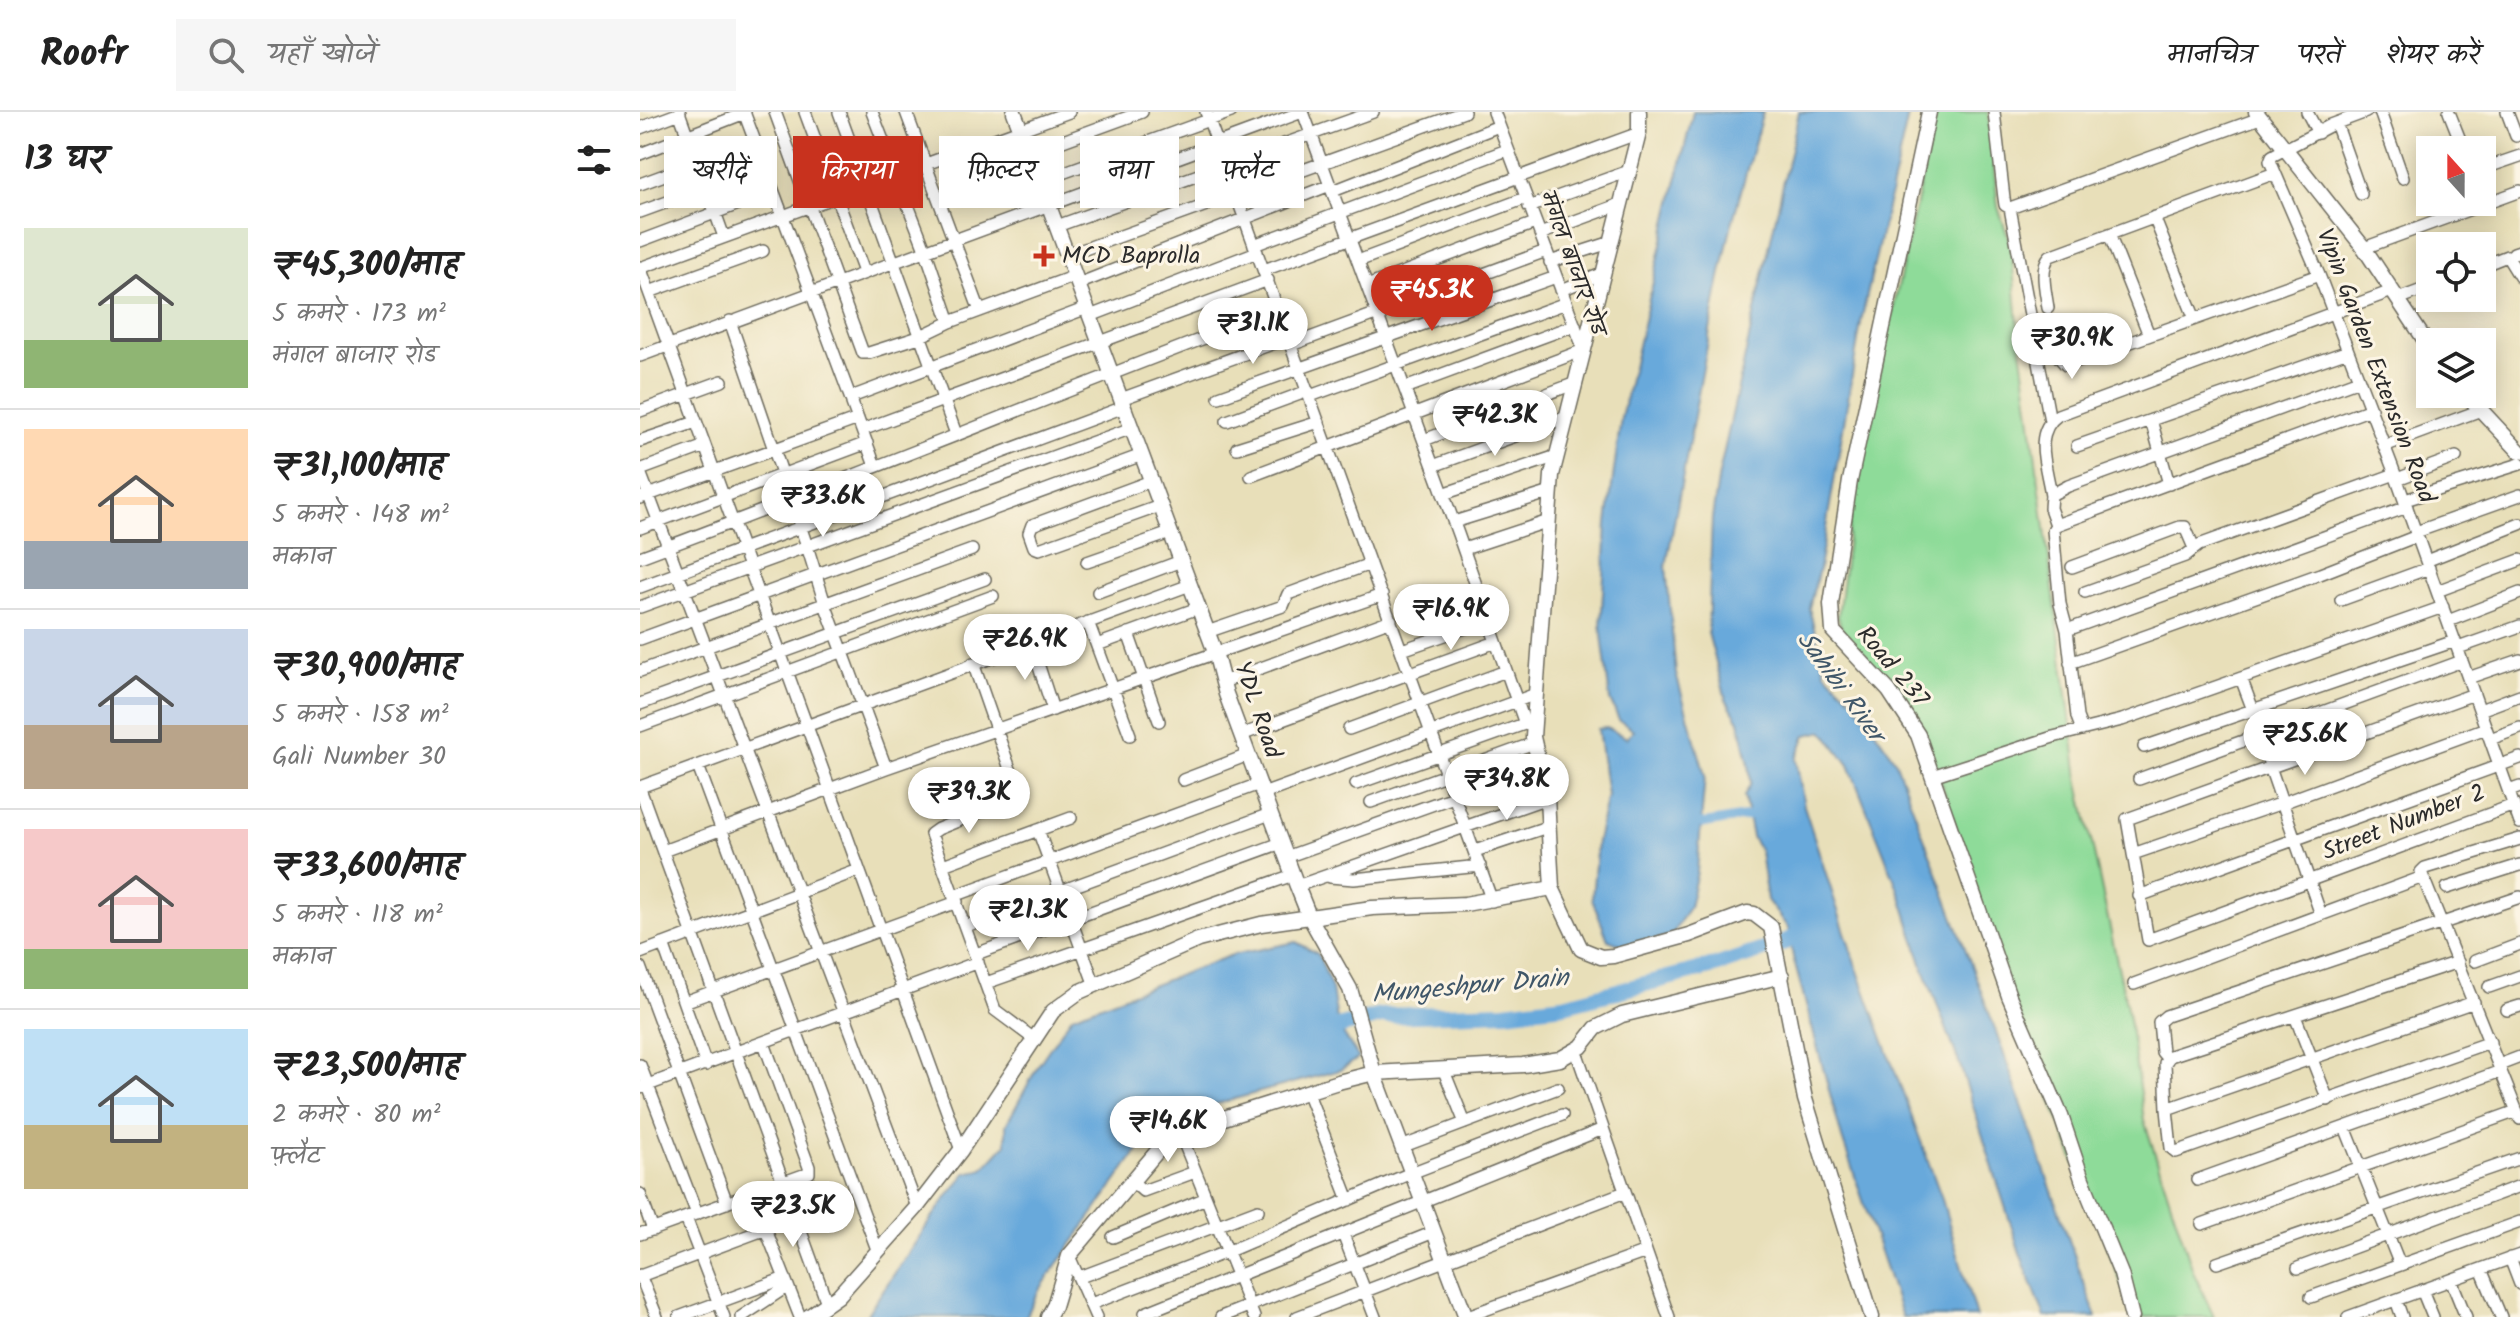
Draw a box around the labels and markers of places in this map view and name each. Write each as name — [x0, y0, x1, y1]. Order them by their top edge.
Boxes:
place label: MCD Baprolla — [1062, 237, 1200, 276]
marker: MCD Baprolla — [1033, 245, 1055, 267]
pin: ₹45.3K — [1367, 265, 1497, 333]
pin: ₹31.1K — [1188, 298, 1318, 366]
pin: ₹30.9K — [2007, 313, 2137, 381]
pin: ₹42.3K — [1430, 390, 1560, 458]
pin: ₹33.6K — [758, 471, 888, 539]
pin: ₹16.9K — [1386, 584, 1516, 652]
pin: ₹26.9K — [960, 614, 1090, 682]
pin: ₹25.6K — [2240, 709, 2370, 777]
pin: ₹34.8K — [1442, 754, 1572, 822]
pin: ₹39.3K — [904, 767, 1034, 835]
pin: ₹21.3K — [963, 885, 1093, 953]
pin: ₹14.6K — [1103, 1096, 1233, 1164]
pin: ₹23.5K — [728, 1181, 858, 1249]

